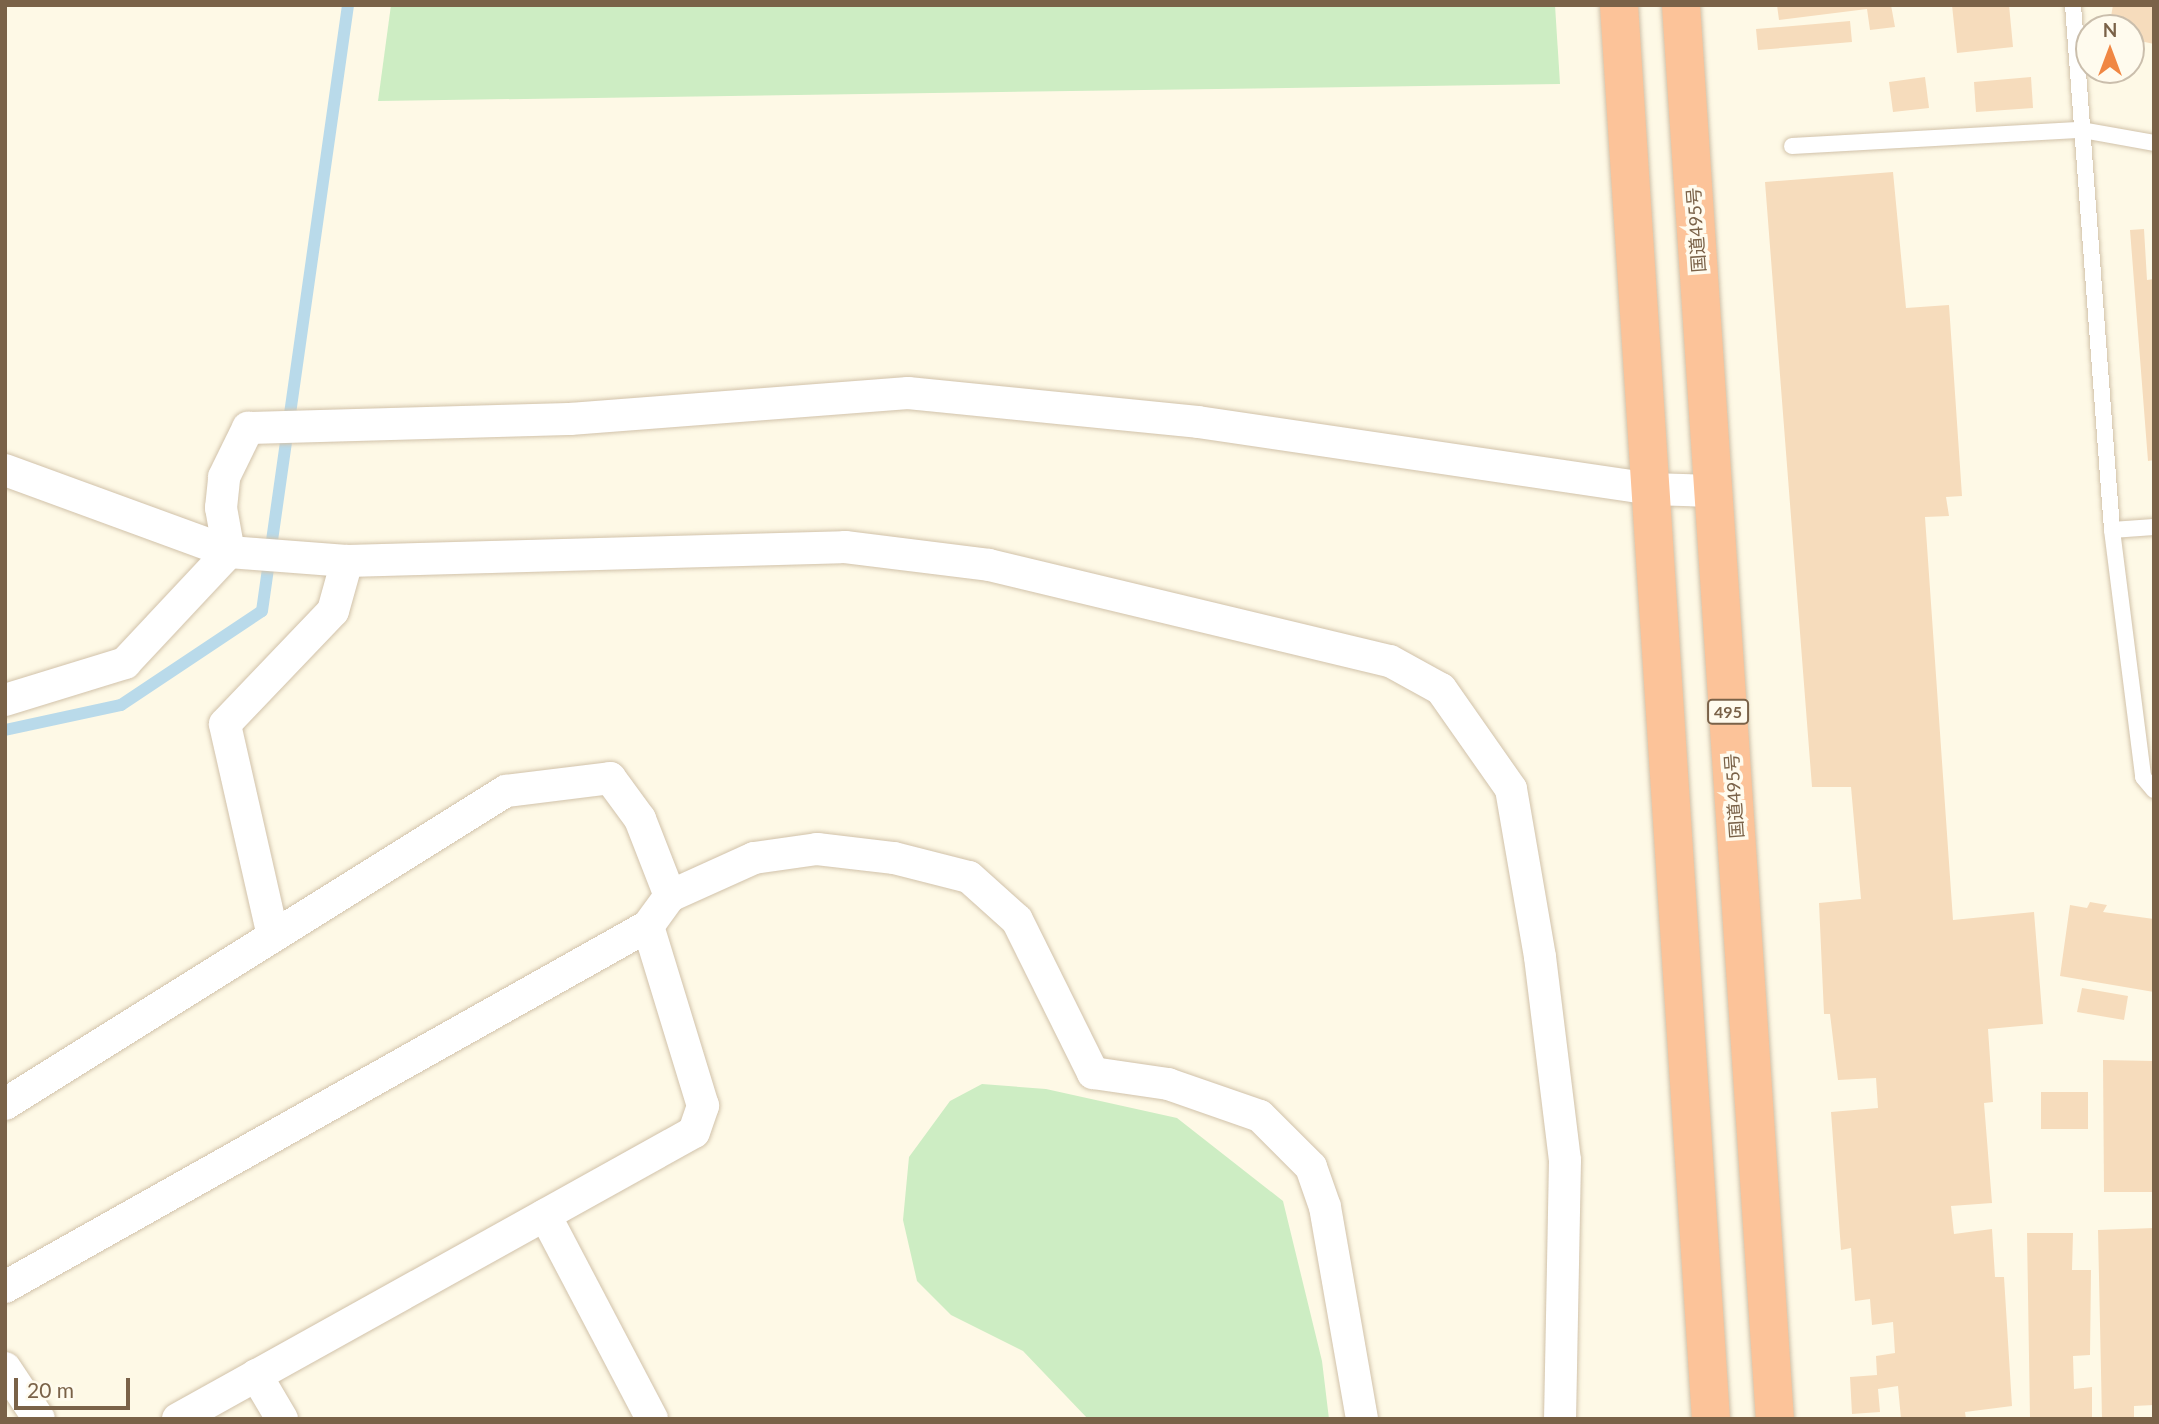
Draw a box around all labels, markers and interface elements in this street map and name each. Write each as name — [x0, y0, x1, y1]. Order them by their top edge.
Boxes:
north arrow — [2075, 14, 2145, 84]
text: N — [2103, 18, 2117, 41]
street label: 国道495号 — [1682, 187, 1710, 273]
road number: 495 — [1707, 699, 1749, 724]
street label: 国道495号 — [1720, 753, 1748, 839]
scale bar — [18, 1364, 133, 1408]
text: 20 m — [27, 1377, 74, 1402]

